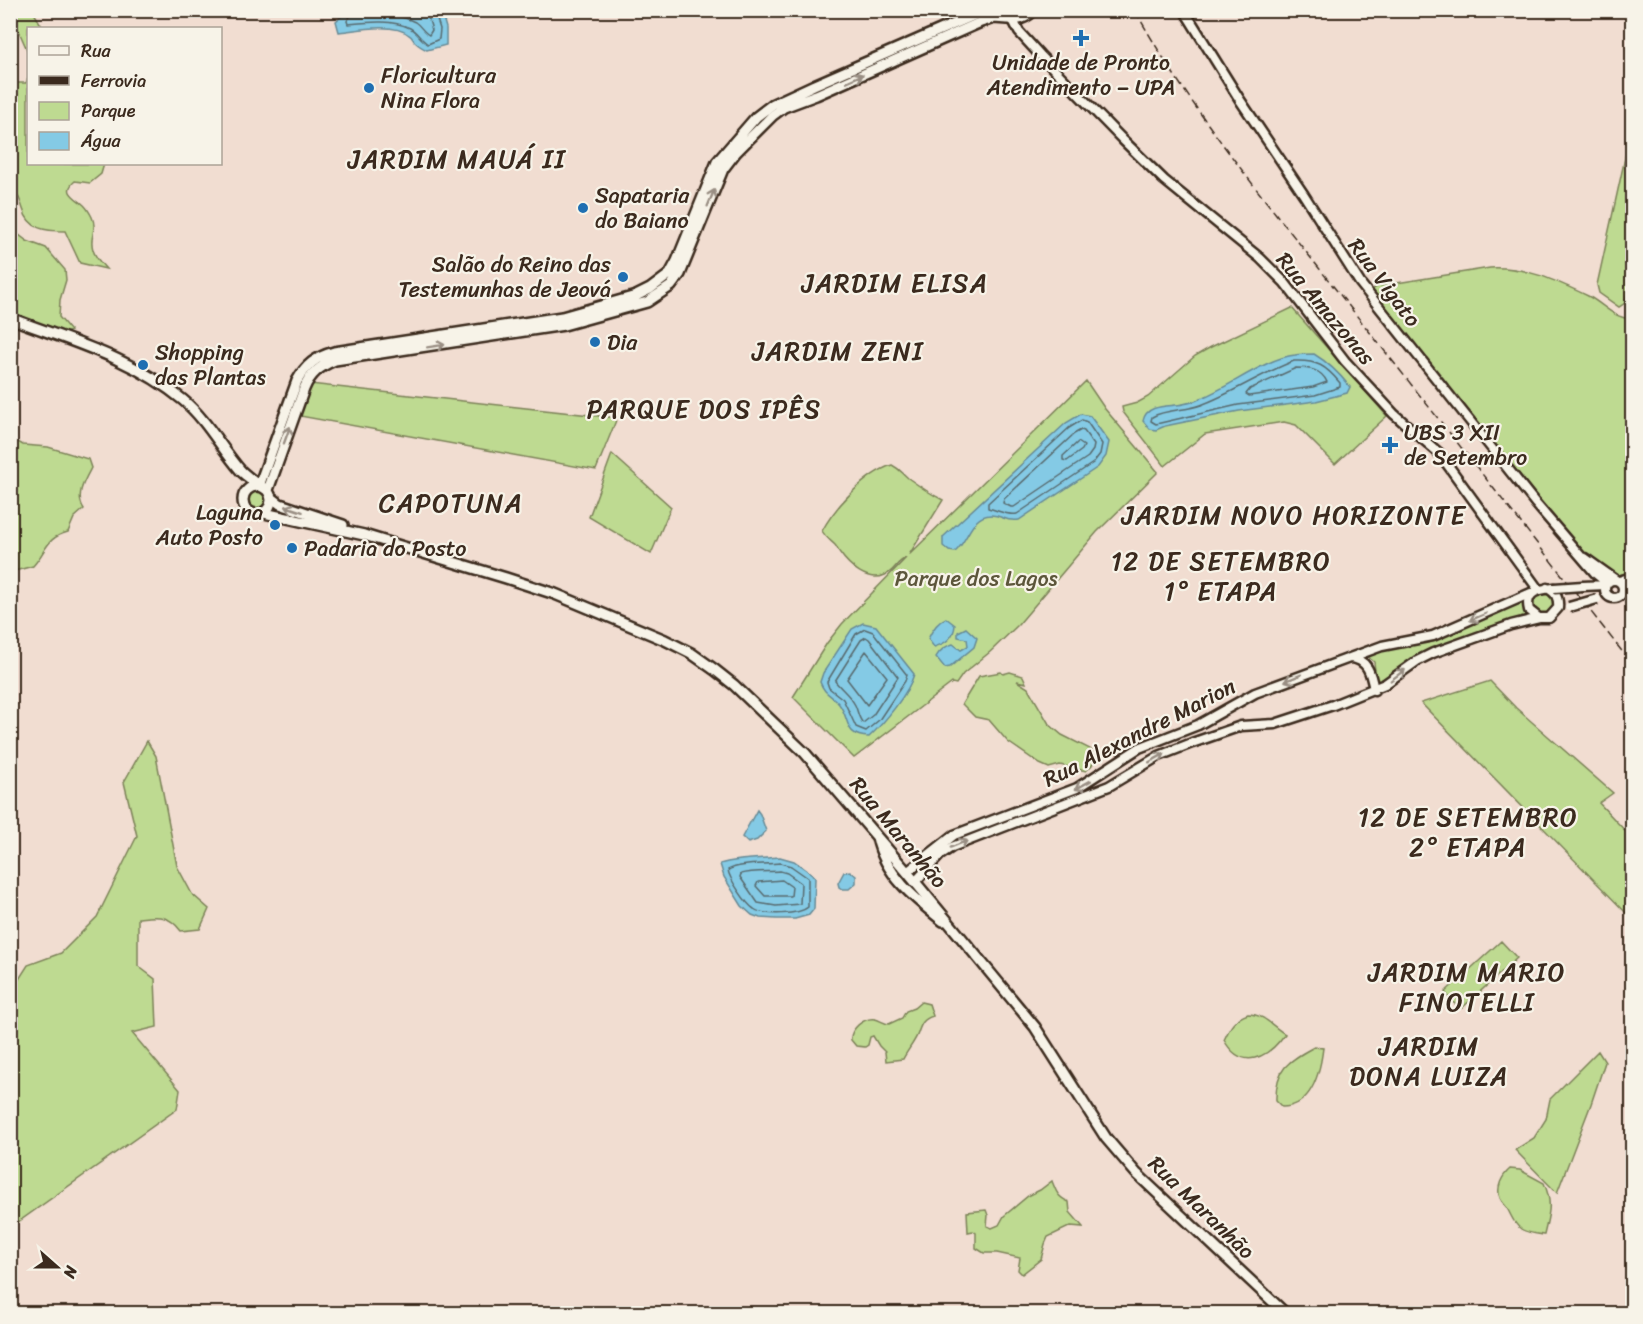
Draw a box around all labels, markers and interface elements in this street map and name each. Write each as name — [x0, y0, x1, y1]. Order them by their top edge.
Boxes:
legend — [27, 27, 222, 165]
marker: Unidade de Pronto Atendimento – UPA — [1072, 29, 1090, 47]
text: Rua — [81, 35, 112, 67]
place label: Unidade de Pronto Atendimento – UPA — [986, 43, 1175, 107]
place label: Floricultura Nina Flora — [381, 56, 497, 120]
text: Ferrovia — [81, 65, 146, 97]
one-way arrow — [845, 72, 863, 83]
marker: Floricultura Nina Flora — [362, 81, 376, 95]
text: Parque — [81, 95, 136, 127]
text: Água — [80, 125, 122, 157]
district label: JARDIM MAUÁ II — [347, 136, 566, 182]
place label: Sapataria do Baiano — [595, 176, 690, 240]
one-way arrow — [706, 189, 717, 208]
marker: Sapataria do Baiano — [576, 201, 590, 215]
street label: Rua Vigato — [1338, 229, 1431, 336]
street label: Rua Amazonas — [1266, 243, 1386, 375]
place label: Salão do Reino das Testemunhas de Jeová — [399, 245, 612, 309]
district label: JARDIM ELISA — [801, 260, 988, 306]
marker: Salão do Reino das Testemunhas de Jeová — [616, 270, 630, 284]
place label: Dia — [607, 323, 638, 362]
district label: JARDIM ZENI — [751, 328, 924, 374]
place label: Shopping das Plantas — [155, 333, 266, 397]
marker: Dia — [588, 335, 602, 349]
one-way arrow — [425, 340, 445, 351]
marker: Shopping das Plantas — [136, 358, 150, 372]
district label: PARQUE DOS IPÊS — [586, 386, 822, 432]
place label: UBS 3 XII de Setembro — [1404, 413, 1527, 477]
one-way arrow — [283, 426, 294, 445]
marker: UBS 3 XII de Setembro — [1381, 436, 1399, 454]
district label: CAPOTUNA — [379, 480, 523, 526]
district label: JARDIM NOVO HORIZONTE — [1121, 492, 1466, 538]
place label: Laguna Auto Posto — [155, 493, 263, 557]
one-way arrow — [285, 503, 304, 514]
marker: Laguna Auto Posto — [268, 518, 282, 532]
place label: Padaria do Posto — [304, 529, 467, 568]
district label: 12 DE SETEMBRO 1° ETAPA — [1111, 538, 1331, 614]
marker: Padaria do Posto — [285, 541, 299, 555]
park label: Parque dos Lagos — [894, 559, 1058, 598]
one-way arrow — [1469, 612, 1487, 623]
street label: Rua Alexandre Marion — [1036, 667, 1243, 798]
one-way arrow — [1390, 669, 1406, 682]
one-way arrow — [1284, 673, 1303, 684]
one-way arrow — [1147, 752, 1165, 763]
street label: Rua Maranhão — [840, 767, 958, 897]
one-way arrow — [1075, 779, 1092, 791]
district label: 12 DE SETEMBRO 2° ETAPA — [1358, 794, 1578, 870]
one-way arrow — [950, 838, 968, 850]
district label: JARDIM MARIO FINOTELLI — [1367, 949, 1566, 1025]
district label: JARDIM DONA LUIZA — [1349, 1023, 1509, 1099]
street label: Rua Maranhão — [1139, 1146, 1265, 1269]
north arrow — [27, 1237, 87, 1297]
text: N — [55, 1261, 86, 1283]

